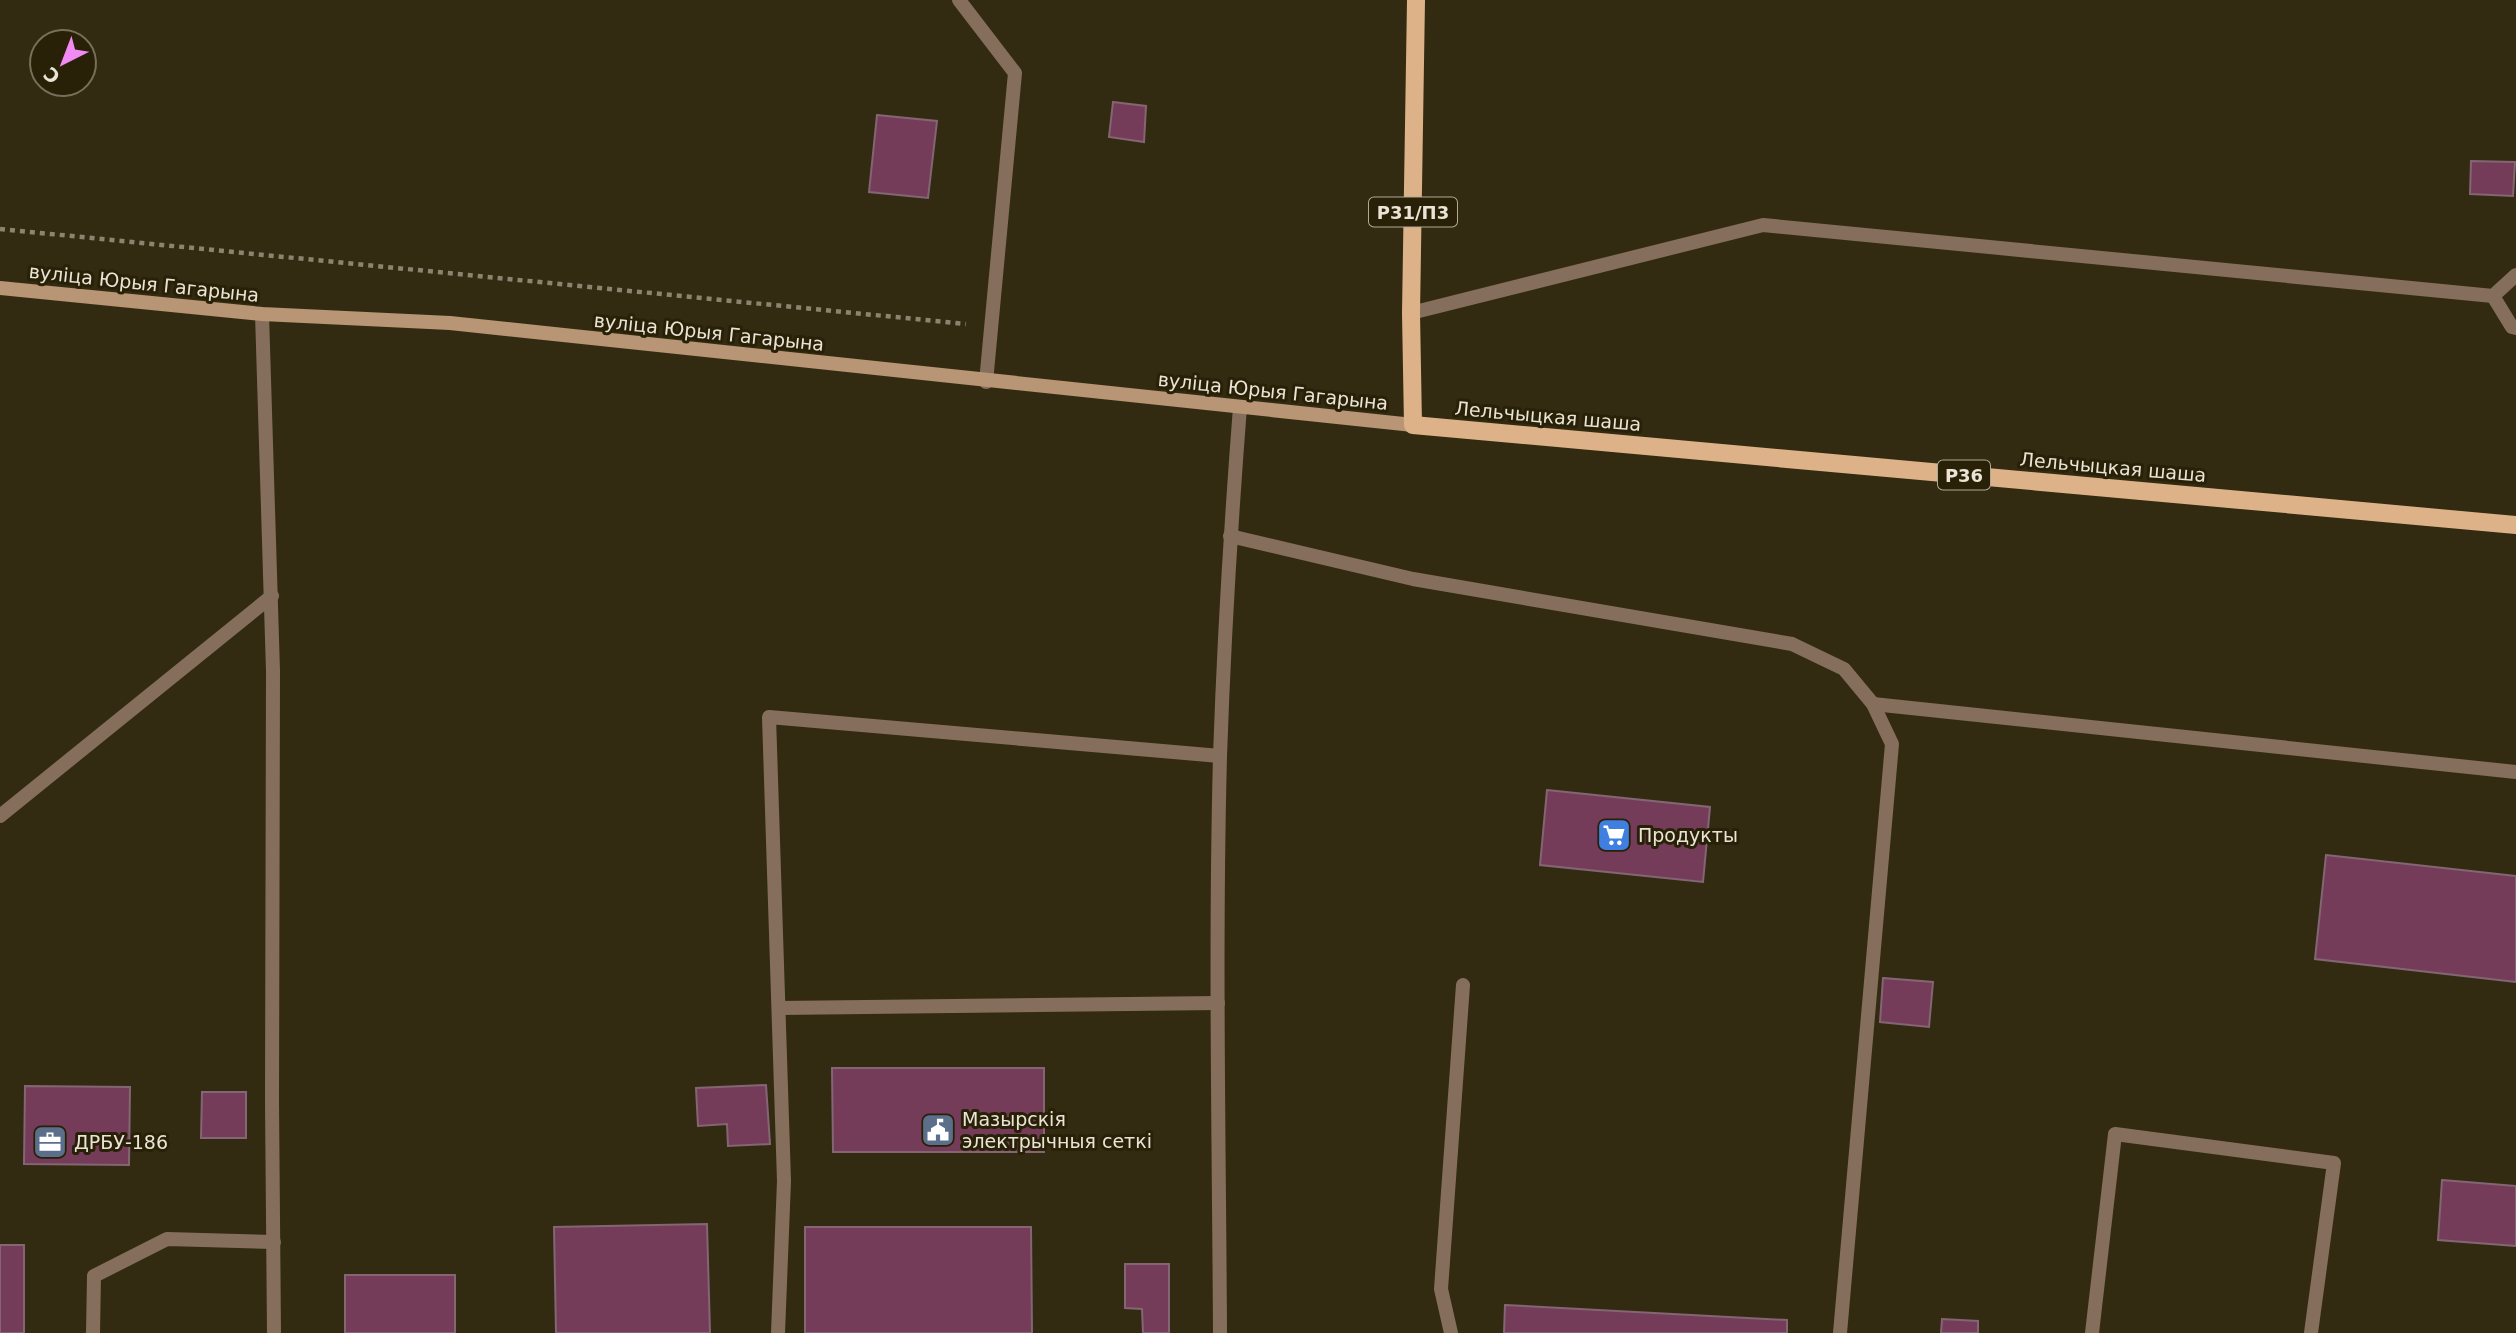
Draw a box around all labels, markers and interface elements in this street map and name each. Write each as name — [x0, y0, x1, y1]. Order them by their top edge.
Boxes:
north arrow — [28, 28, 98, 98]
text: С — [39, 63, 64, 88]
road number: Р31/П3 — [1369, 197, 1457, 226]
street label: вуліца Юрыя Гагарына — [28, 260, 260, 306]
street label: вуліца Юрыя Гагарына — [593, 309, 825, 355]
street label: вуліца Юрыя Гагарына — [1157, 368, 1389, 414]
street label: Лельчыцкая шаша — [1454, 397, 1642, 435]
street label: Лельчыцкая шаша — [2019, 448, 2207, 486]
road number: Р36 — [1938, 461, 1990, 490]
supermarket icon: Продукты — [1595, 816, 1633, 854]
place label: Продукты — [1638, 824, 1738, 846]
place label: Мазырскія электрычныя сеткі — [962, 1108, 1152, 1152]
public building icon: Мазырскія электрычныя сеткі — [919, 1111, 957, 1149]
office icon: ДРБУ-186 — [31, 1123, 69, 1161]
place label: ДРБУ-186 — [74, 1131, 168, 1153]

